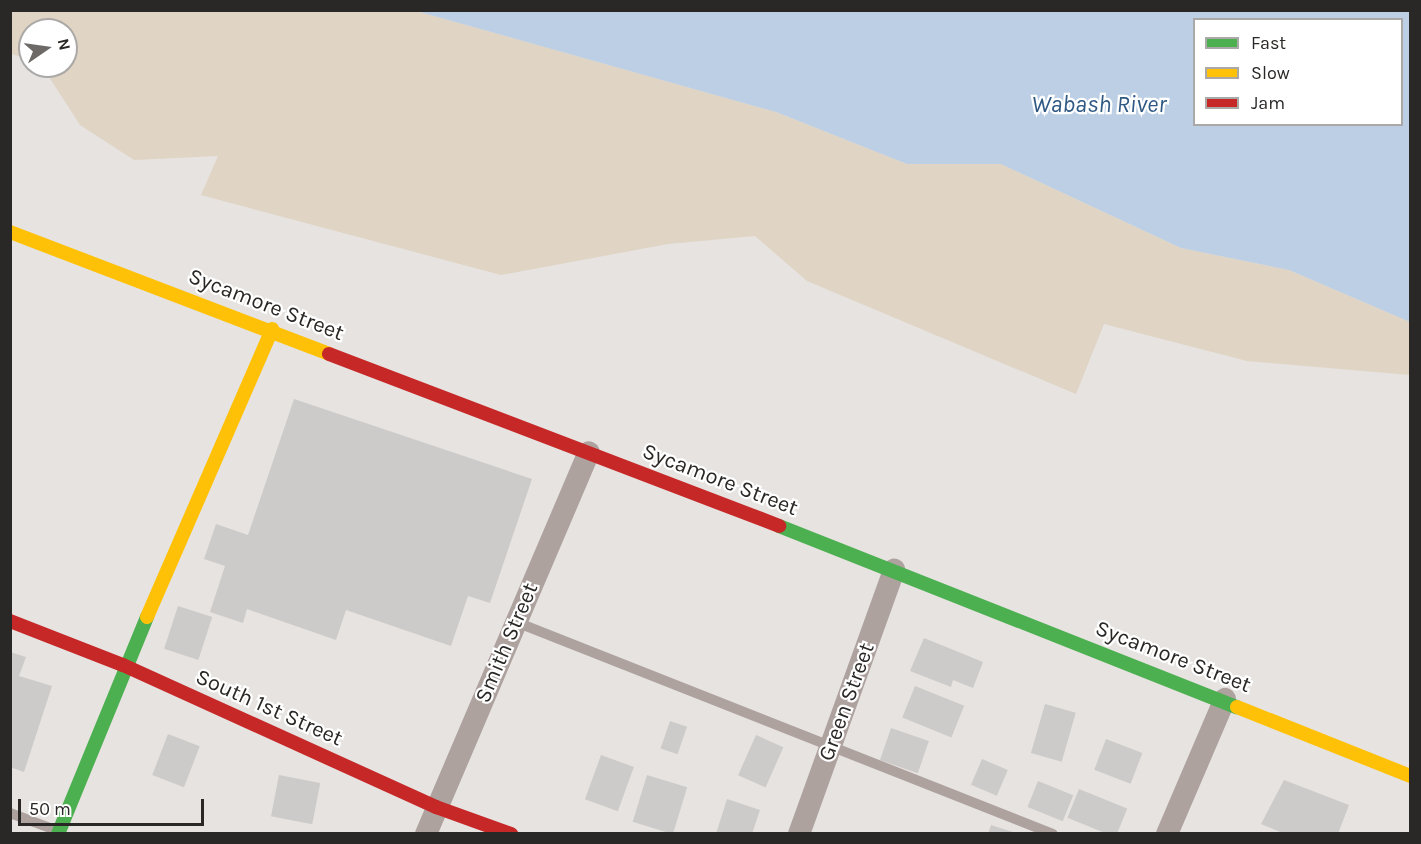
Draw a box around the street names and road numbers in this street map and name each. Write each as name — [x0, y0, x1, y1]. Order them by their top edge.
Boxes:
street label: Sycamore Street — [184, 263, 348, 347]
street label: Sycamore Street — [638, 438, 802, 522]
street label: Smith Street — [470, 579, 544, 707]
street label: Sycamore Street — [1091, 615, 1255, 699]
street label: Green Street — [813, 639, 881, 765]
street label: South 1st Street — [191, 664, 347, 752]

